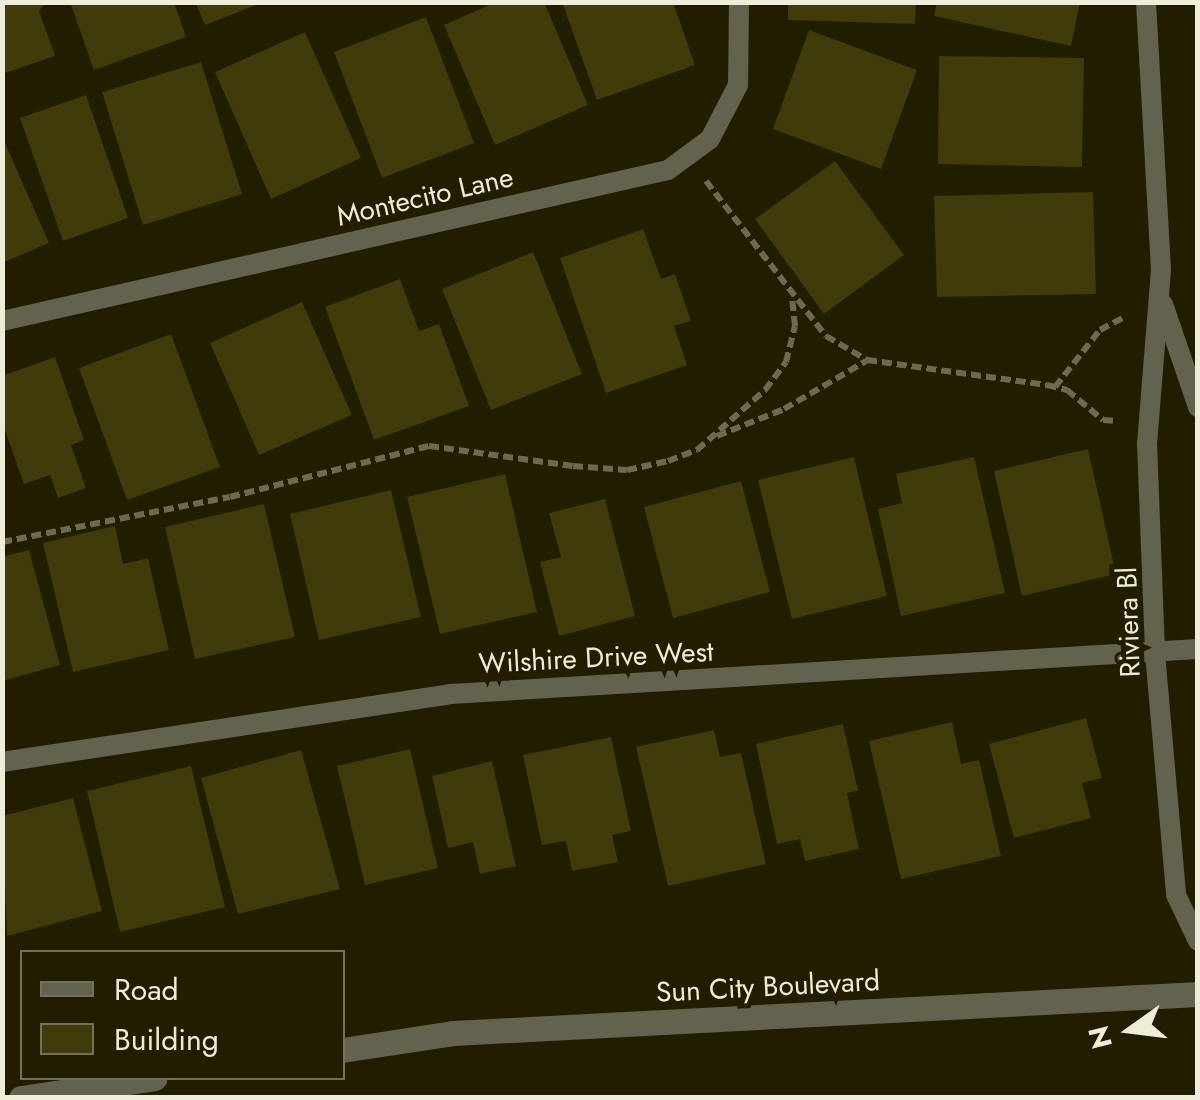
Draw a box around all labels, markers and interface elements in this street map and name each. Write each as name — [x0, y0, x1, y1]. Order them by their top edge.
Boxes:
street label: Montecito Lane — [333, 160, 517, 234]
street label: Riviera Bl — [1110, 566, 1148, 678]
street label: Wilshire Drive West — [478, 635, 714, 681]
legend — [20, 950, 345, 1080]
street label: Sun City Boulevard — [655, 964, 881, 1010]
text: Road — [114, 968, 179, 1011]
north arrow — [1080, 980, 1180, 1080]
text: Building — [114, 1018, 219, 1061]
text: N — [1078, 1022, 1123, 1053]

